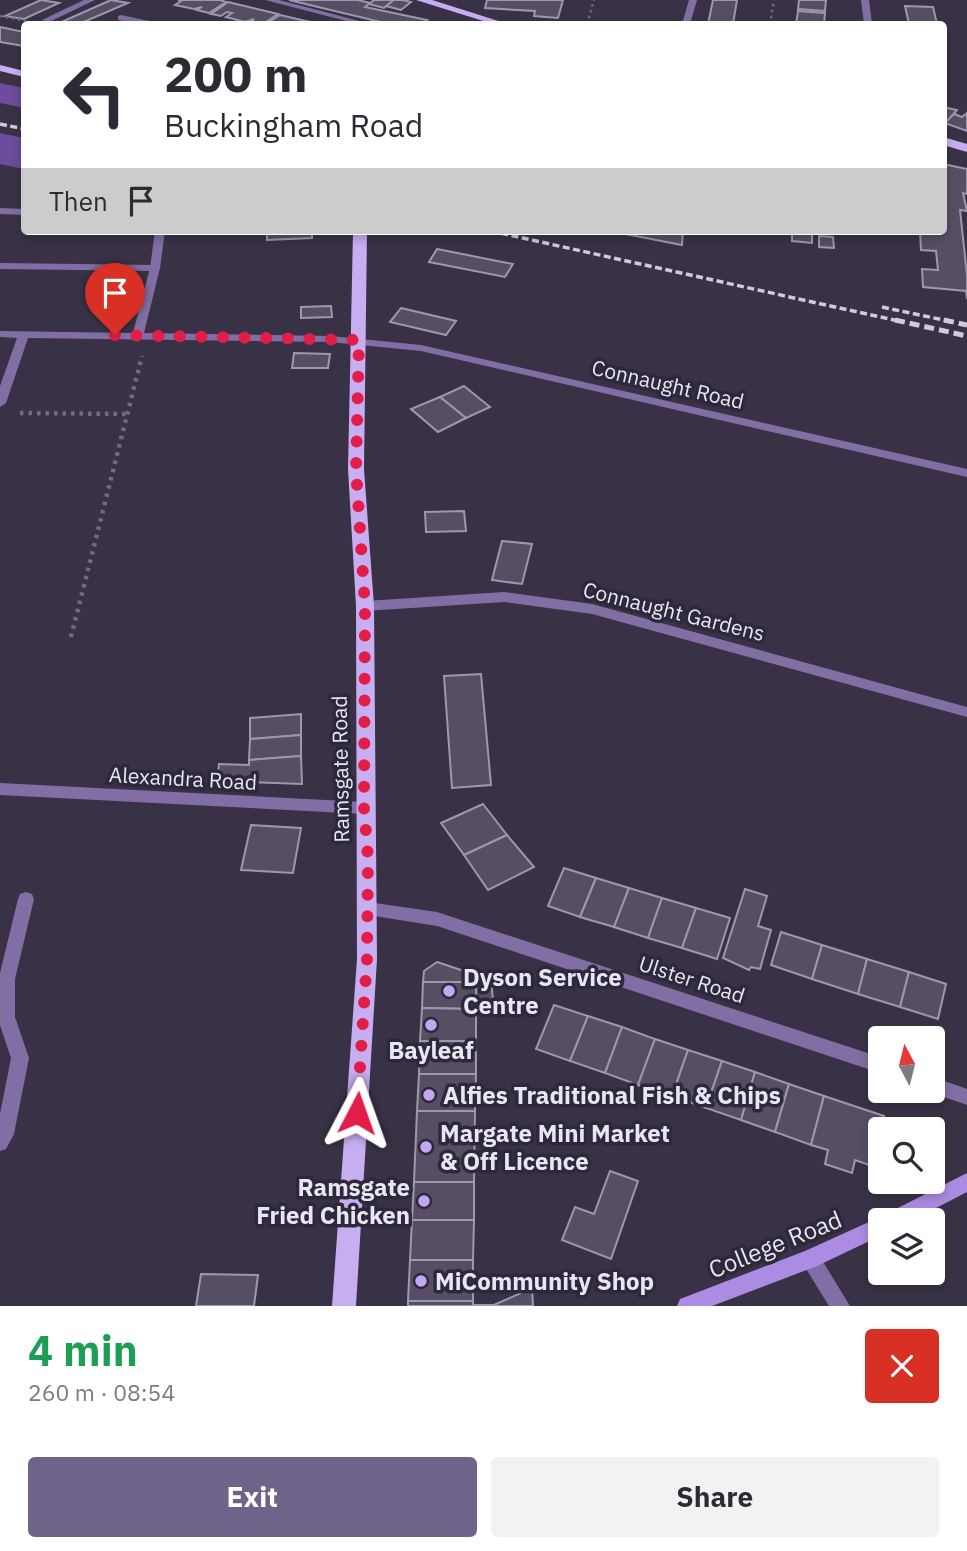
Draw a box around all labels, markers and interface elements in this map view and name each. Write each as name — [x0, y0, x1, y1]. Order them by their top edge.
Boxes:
text: 200 m — [164, 42, 308, 105]
icon: left — [49, 49, 140, 140]
text: Buckingham Road — [164, 104, 423, 146]
icon: arrive — [122, 182, 160, 220]
text: Then — [49, 184, 108, 218]
pin — [85, 263, 145, 335]
icon: arrive — [96, 274, 134, 312]
street label: Connaught Road — [589, 353, 747, 415]
street label: Connaught Gardens — [580, 575, 768, 647]
street label: Ramsgate Road — [325, 695, 355, 843]
street label: Alexandra Road — [108, 760, 258, 796]
street label: Ulster Road — [635, 949, 749, 1009]
place label: Dyson Service Centre — [463, 961, 622, 1021]
marker: Dyson Service Centre — [441, 983, 457, 999]
marker: Bayleaf — [423, 1017, 439, 1033]
north arrow — [868, 1026, 945, 1102]
map controls — [868, 1026, 945, 1285]
place label: Bayleaf — [388, 1034, 474, 1066]
position arrow — [320, 1076, 394, 1150]
place label: Alfies Traditional Fish & Chips — [443, 1079, 781, 1111]
marker: Alfies Traditional Fish & Chips — [421, 1087, 437, 1103]
place label: Margate Mini Market & Off Licence — [440, 1117, 670, 1177]
button: search — [868, 1117, 945, 1194]
marker: Margate Mini Market & Off Licence — [418, 1139, 434, 1155]
place label: Ramsgate Fried Chicken — [256, 1171, 410, 1231]
marker: Ramsgate Fried Chicken — [416, 1193, 432, 1209]
street label: College Road — [704, 1203, 846, 1285]
button: layers — [868, 1208, 945, 1285]
place label: MiCommunity Shop — [435, 1265, 654, 1297]
marker: MiCommunity Shop — [413, 1273, 429, 1289]
text: 4 min — [28, 1323, 138, 1378]
button: close — [865, 1329, 939, 1403]
text: 260 m · 08:54 — [28, 1377, 175, 1407]
button: Exit — [28, 1457, 477, 1537]
button: Share — [491, 1457, 939, 1537]

